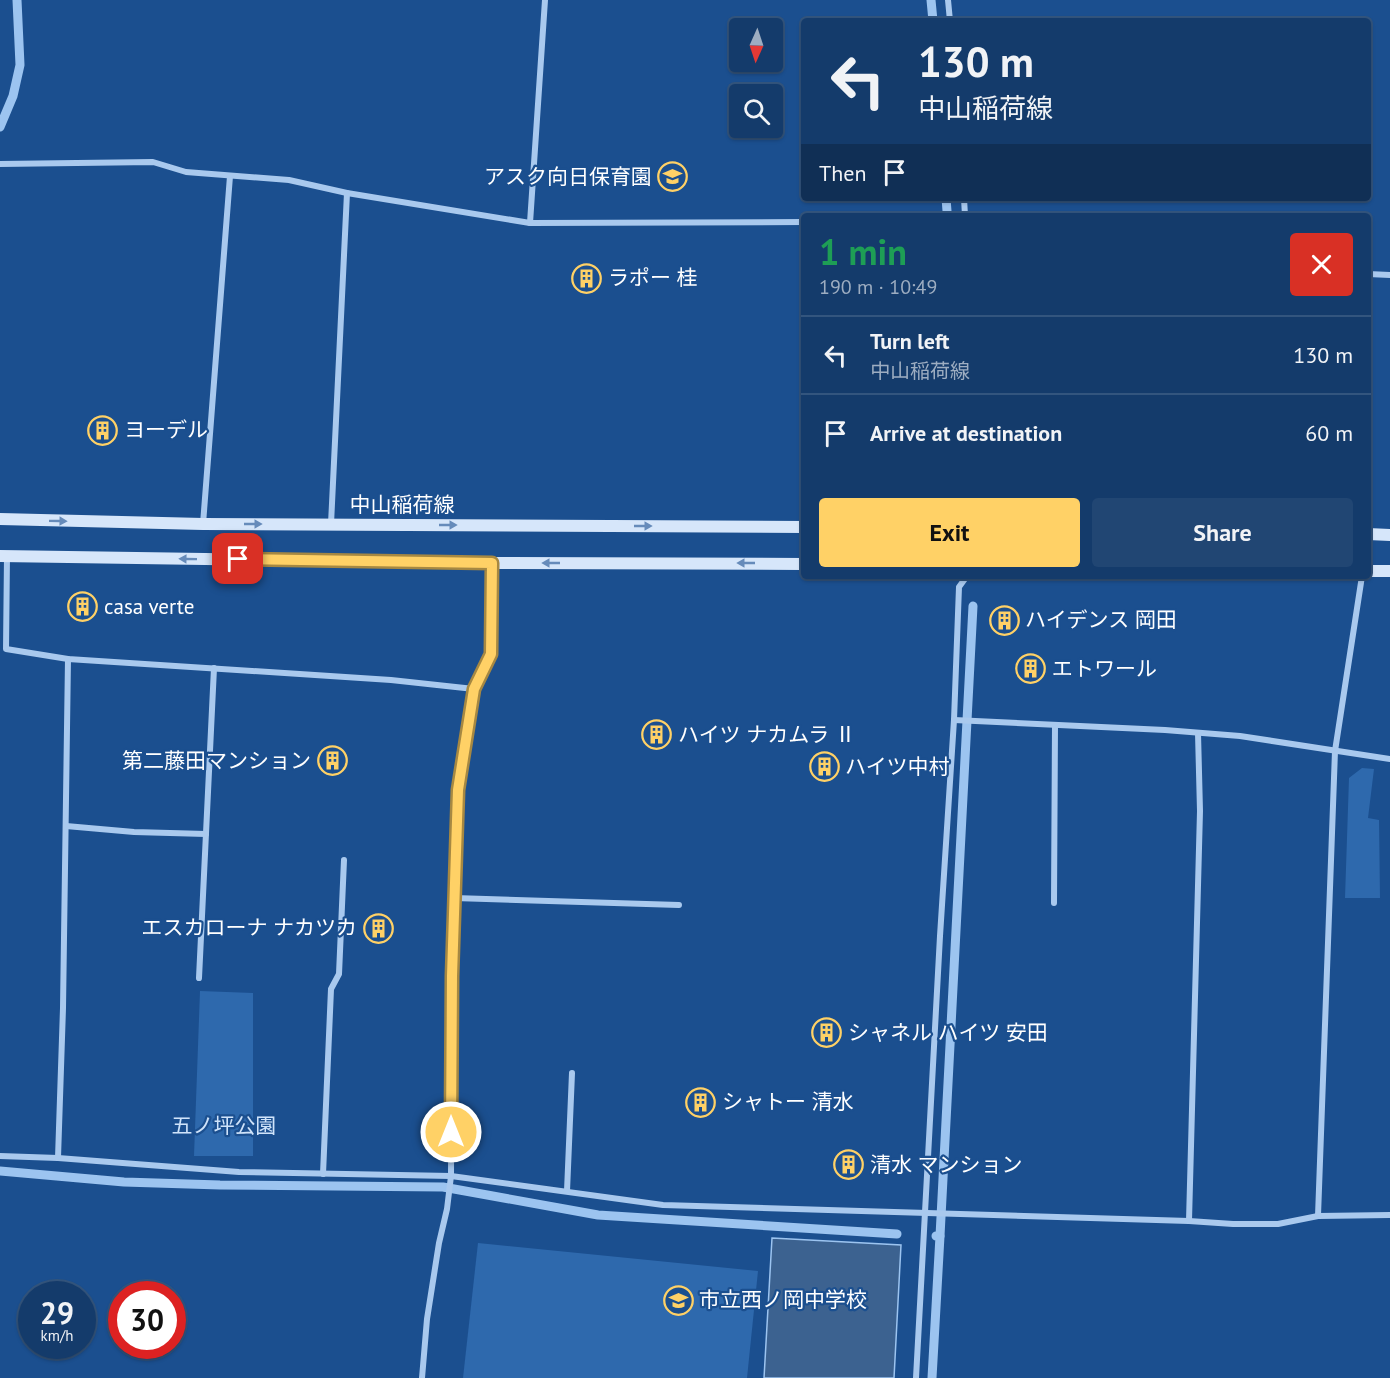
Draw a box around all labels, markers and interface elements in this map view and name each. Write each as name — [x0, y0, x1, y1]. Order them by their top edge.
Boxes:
north arrow — [729, 18, 783, 72]
map controls — [729, 18, 783, 138]
text: 130 m — [918, 34, 1034, 89]
icon: left — [819, 42, 897, 120]
button: search — [729, 84, 783, 138]
text: 中山稲荷線 — [918, 91, 1053, 125]
icon: arrive — [878, 156, 911, 189]
text: Then — [819, 159, 866, 187]
school or university icon: アスク向日保育園 — [657, 161, 689, 193]
place label: アスク向日保育園 — [484, 163, 652, 190]
text: 1 min — [819, 228, 907, 275]
button: close — [1290, 233, 1353, 296]
building icon: ラポー 桂 — [571, 262, 603, 294]
place label: ラポー 桂 — [608, 264, 698, 291]
text: 190 m · 10:49 — [819, 274, 937, 300]
text: Turn left — [870, 327, 950, 355]
icon: left — [819, 339, 852, 372]
text: 130 m — [1293, 341, 1353, 369]
text: 中山稲荷線 — [870, 358, 970, 384]
building icon: ヨーデル — [87, 414, 119, 446]
place label: ヨーデル — [124, 416, 208, 443]
icon: arrive — [819, 417, 852, 450]
text: Arrive at destination — [870, 419, 1062, 447]
text: 60 m — [1305, 419, 1353, 447]
street label: 中山稲荷線 — [350, 491, 455, 518]
button: Exit — [819, 498, 1080, 567]
button: Share — [1092, 498, 1353, 567]
one-way arrow — [49, 516, 68, 525]
one-way arrow — [244, 519, 263, 529]
one-way arrow — [439, 520, 458, 530]
one-way arrow — [634, 521, 653, 531]
pin — [212, 533, 263, 584]
icon: arrive — [221, 542, 254, 575]
one-way arrow — [178, 554, 197, 563]
one-way arrow — [541, 558, 560, 568]
one-way arrow — [736, 558, 755, 568]
building icon: casa verte — [67, 591, 99, 623]
place label: casa verte — [104, 593, 194, 620]
building icon: ハイデンス 岡田 — [988, 604, 1020, 636]
place label: ハイデンス 岡田 — [1025, 606, 1177, 633]
building icon: エトワール — [1015, 653, 1047, 685]
place label: エトワール — [1052, 655, 1157, 682]
building icon: ハイツ ナカムラ Ⅱ — [641, 719, 673, 751]
place label: ハイツ ナカムラ Ⅱ — [678, 721, 856, 748]
building icon: 第二藤田マンション — [316, 745, 348, 777]
place label: 第二藤田マンション — [122, 747, 311, 774]
building icon: ハイツ中村 — [808, 751, 840, 783]
place label: ハイツ中村 — [845, 753, 950, 780]
building icon: エスカローナ ナカツカ — [362, 912, 394, 944]
place label: エスカローナ ナカツカ — [141, 914, 357, 941]
building icon: シャネル ハイツ 安田 — [811, 1017, 843, 1049]
place label: シャネル ハイツ 安田 — [848, 1019, 1048, 1046]
building icon: シャトー 清水 — [685, 1086, 717, 1118]
place label: シャトー 清水 — [722, 1088, 854, 1115]
position arrow — [419, 1100, 483, 1164]
park label: 五ノ坪公園 — [172, 1112, 277, 1139]
building icon: 清水 マンション — [833, 1149, 865, 1181]
place label: 清水 マンション — [870, 1151, 1023, 1178]
speed limit sign: 30 — [108, 1281, 186, 1359]
school or university icon: 市立西ノ岡中学校 — [662, 1284, 694, 1316]
place label: 市立西ノ岡中学校 — [699, 1286, 867, 1313]
text: 29 — [40, 1293, 74, 1332]
text: km/h — [41, 1326, 73, 1345]

